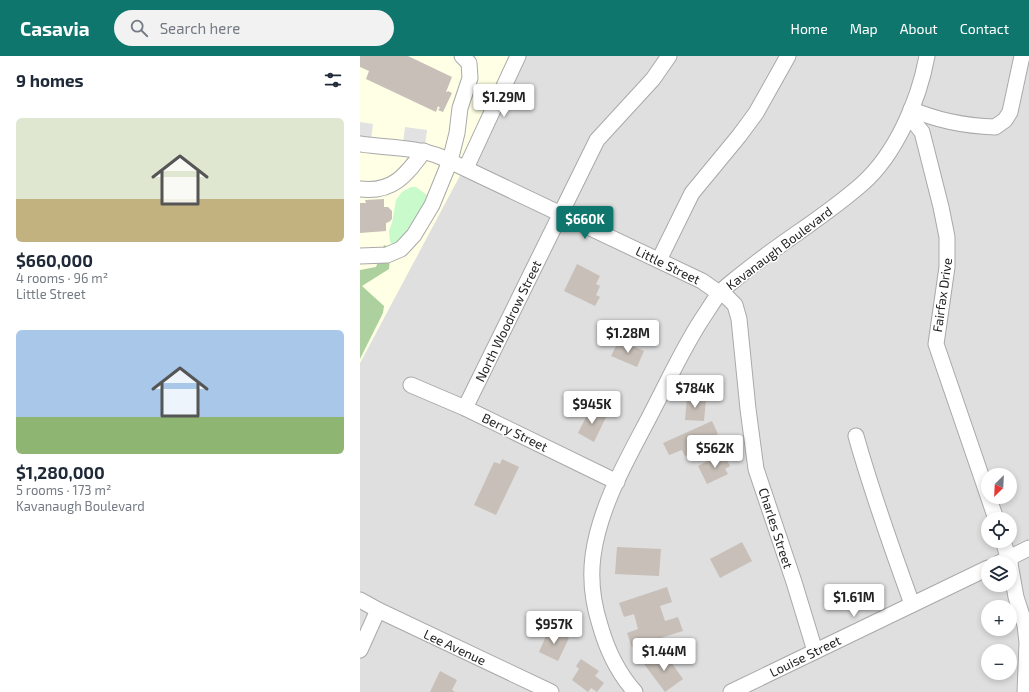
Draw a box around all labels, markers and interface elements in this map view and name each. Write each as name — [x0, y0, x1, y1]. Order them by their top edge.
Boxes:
search box — [114, 10, 394, 46]
text: Casavia — [20, 17, 90, 40]
icon: search — [128, 17, 150, 39]
text: Search here — [160, 19, 240, 37]
text: Home — [791, 20, 828, 37]
text: Map — [850, 20, 878, 37]
text: About — [900, 20, 938, 37]
text: Contact — [960, 20, 1009, 37]
icon: filters — [322, 69, 344, 91]
text: 9 homes — [16, 70, 84, 90]
pin: $1.29M — [471, 84, 537, 118]
text: $1.29M — [482, 89, 526, 105]
icon: home — [144, 144, 216, 216]
street label: Kavanaugh Boulevard — [723, 203, 835, 293]
pin: $660K — [557, 206, 613, 240]
text: $660K — [565, 211, 605, 227]
street label: Little Street — [633, 243, 703, 287]
text: $660,000 — [16, 250, 93, 270]
street label: Fairfax Drive — [929, 257, 955, 333]
street label: North Woodrow Street — [472, 258, 544, 384]
text: 4 rooms · 96 m² — [16, 270, 108, 286]
text: Little Street — [16, 286, 86, 302]
pin: $1.28M — [595, 320, 661, 354]
text: $1.28M — [606, 325, 650, 341]
icon: home — [144, 356, 216, 428]
pin: $784K — [667, 375, 723, 409]
text: $784K — [675, 380, 715, 396]
pin: $945K — [564, 391, 620, 425]
text: $945K — [573, 396, 611, 412]
street label: Berry Street — [480, 409, 550, 455]
pin: $562K — [687, 435, 743, 469]
text: $562K — [696, 440, 734, 456]
text: $1,280,000 — [16, 462, 105, 482]
north arrow — [981, 468, 1017, 504]
map controls — [981, 468, 1017, 680]
text: 5 rooms · 173 m² — [16, 482, 111, 498]
street label: Charles Street — [755, 486, 797, 570]
text: Kavanaugh Boulevard — [16, 498, 145, 514]
button: locate — [981, 512, 1017, 548]
button: layers — [981, 556, 1017, 592]
pin: $1.61M — [821, 584, 887, 618]
text: $1.61M — [833, 589, 875, 605]
button: + — [981, 600, 1017, 636]
pin: $957K — [526, 611, 582, 645]
text: $957K — [535, 616, 573, 632]
street label: Lee Avenue — [421, 626, 489, 668]
street label: Louise Street — [767, 632, 843, 680]
pin: $1.44M — [631, 638, 697, 672]
text: $1.44M — [642, 643, 686, 659]
button: − — [981, 644, 1017, 680]

